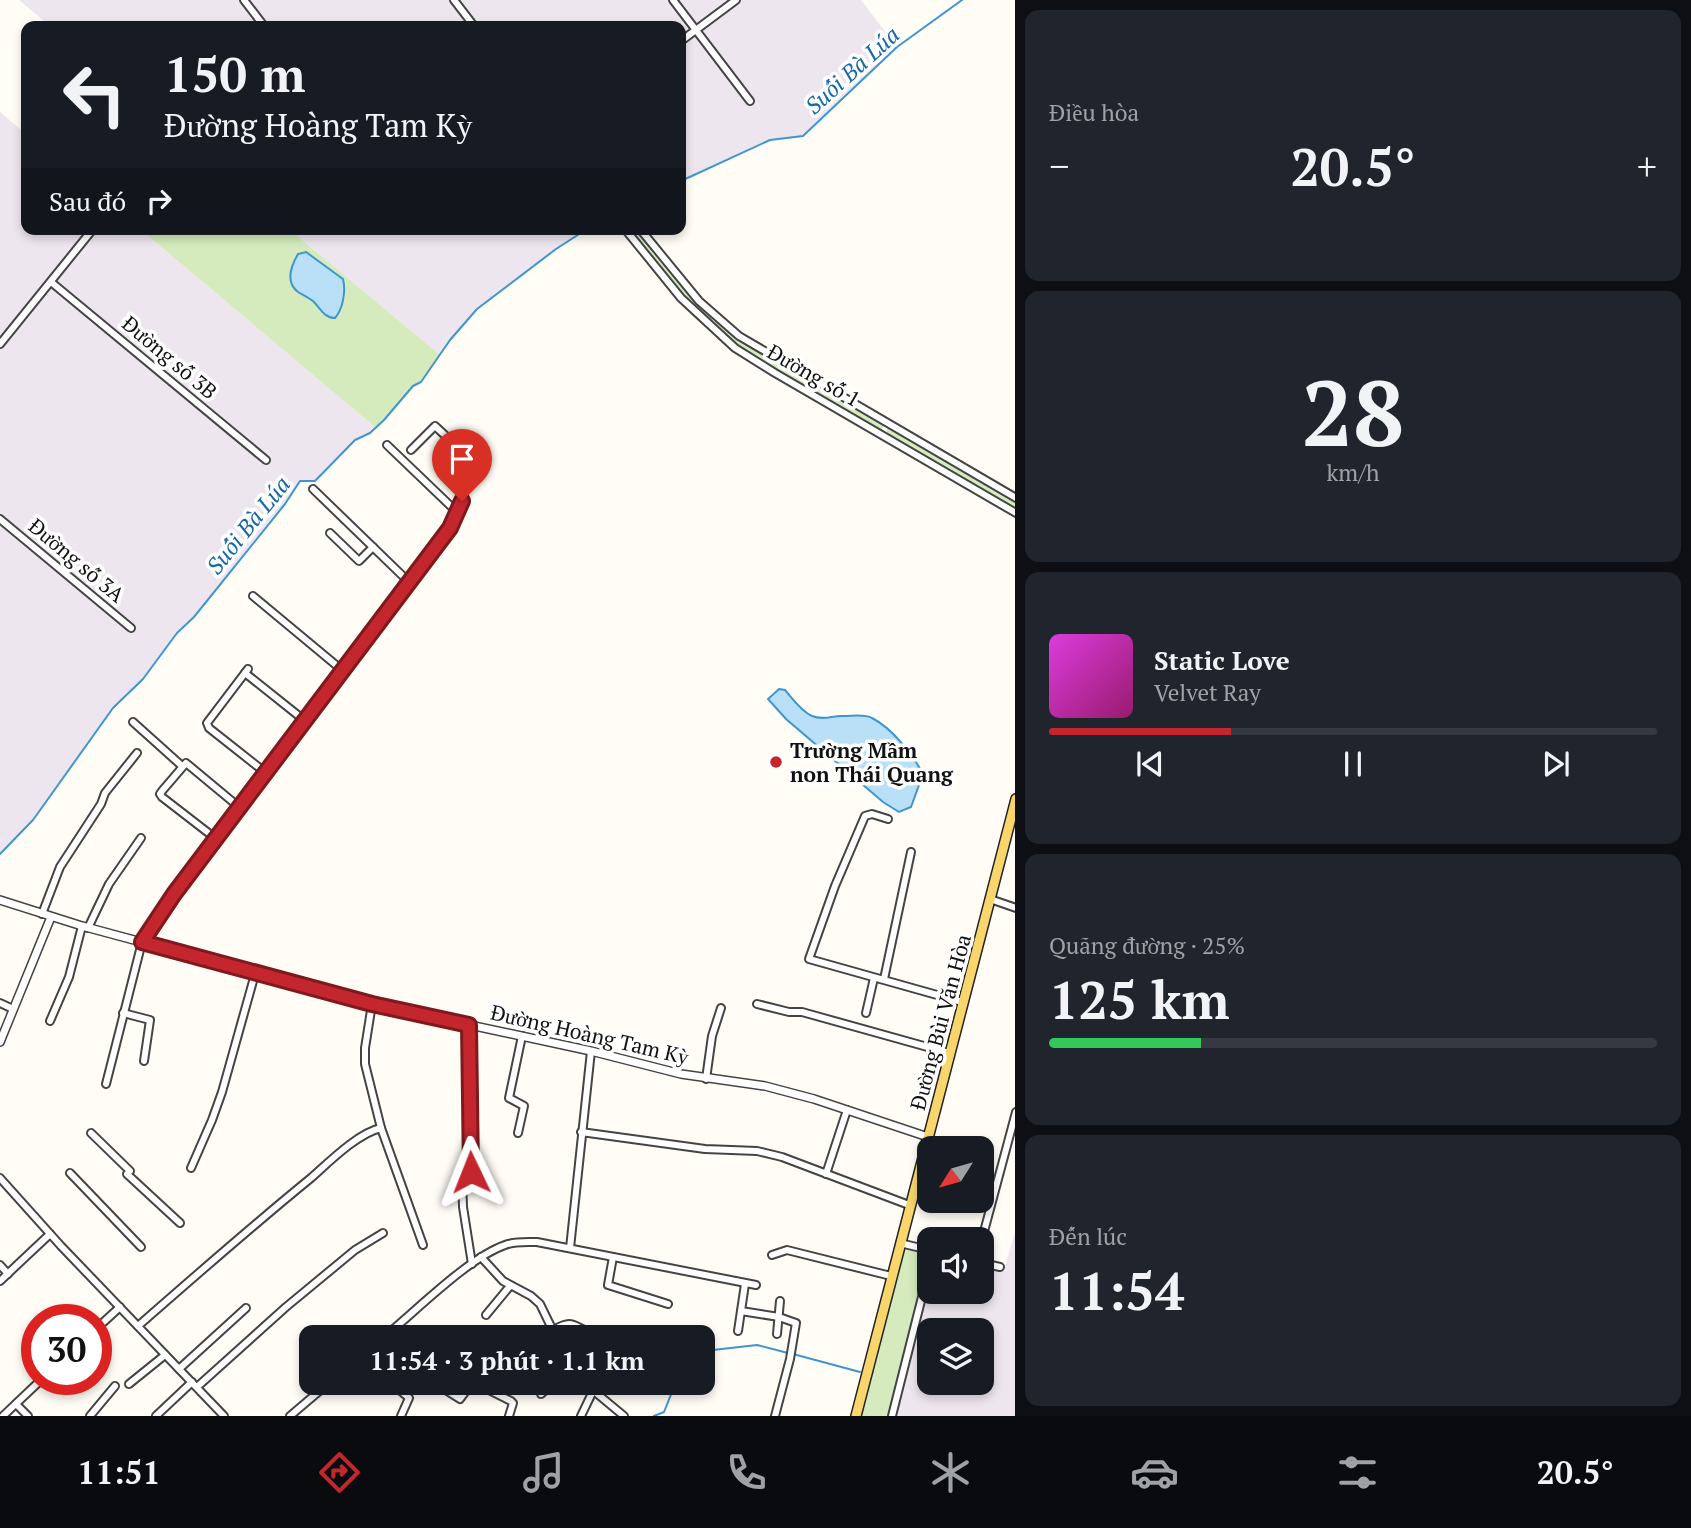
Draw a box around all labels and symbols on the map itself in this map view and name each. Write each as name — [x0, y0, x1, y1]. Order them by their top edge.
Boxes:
water label: Suối Bà Lúa — [798, 19, 906, 121]
street label: Đường số 3B — [117, 309, 223, 405]
street label: Đường số 1 — [762, 337, 866, 413]
pin — [432, 429, 492, 501]
water label: Suối Bà Lúa — [199, 470, 297, 580]
street label: Đường số 3A — [23, 512, 131, 609]
place label: Trường Mầm non Thái Quang — [790, 736, 954, 788]
marker: Trường Mầm non Thái Quang — [768, 754, 784, 770]
street label: Đường Bùi Văn Hòa — [903, 931, 977, 1113]
street label: Đường Hoàng Tam Kỳ — [488, 998, 692, 1071]
position arrow — [434, 1135, 508, 1209]
north arrow — [917, 1136, 994, 1213]
speed limit sign: 30 — [21, 1304, 112, 1395]

